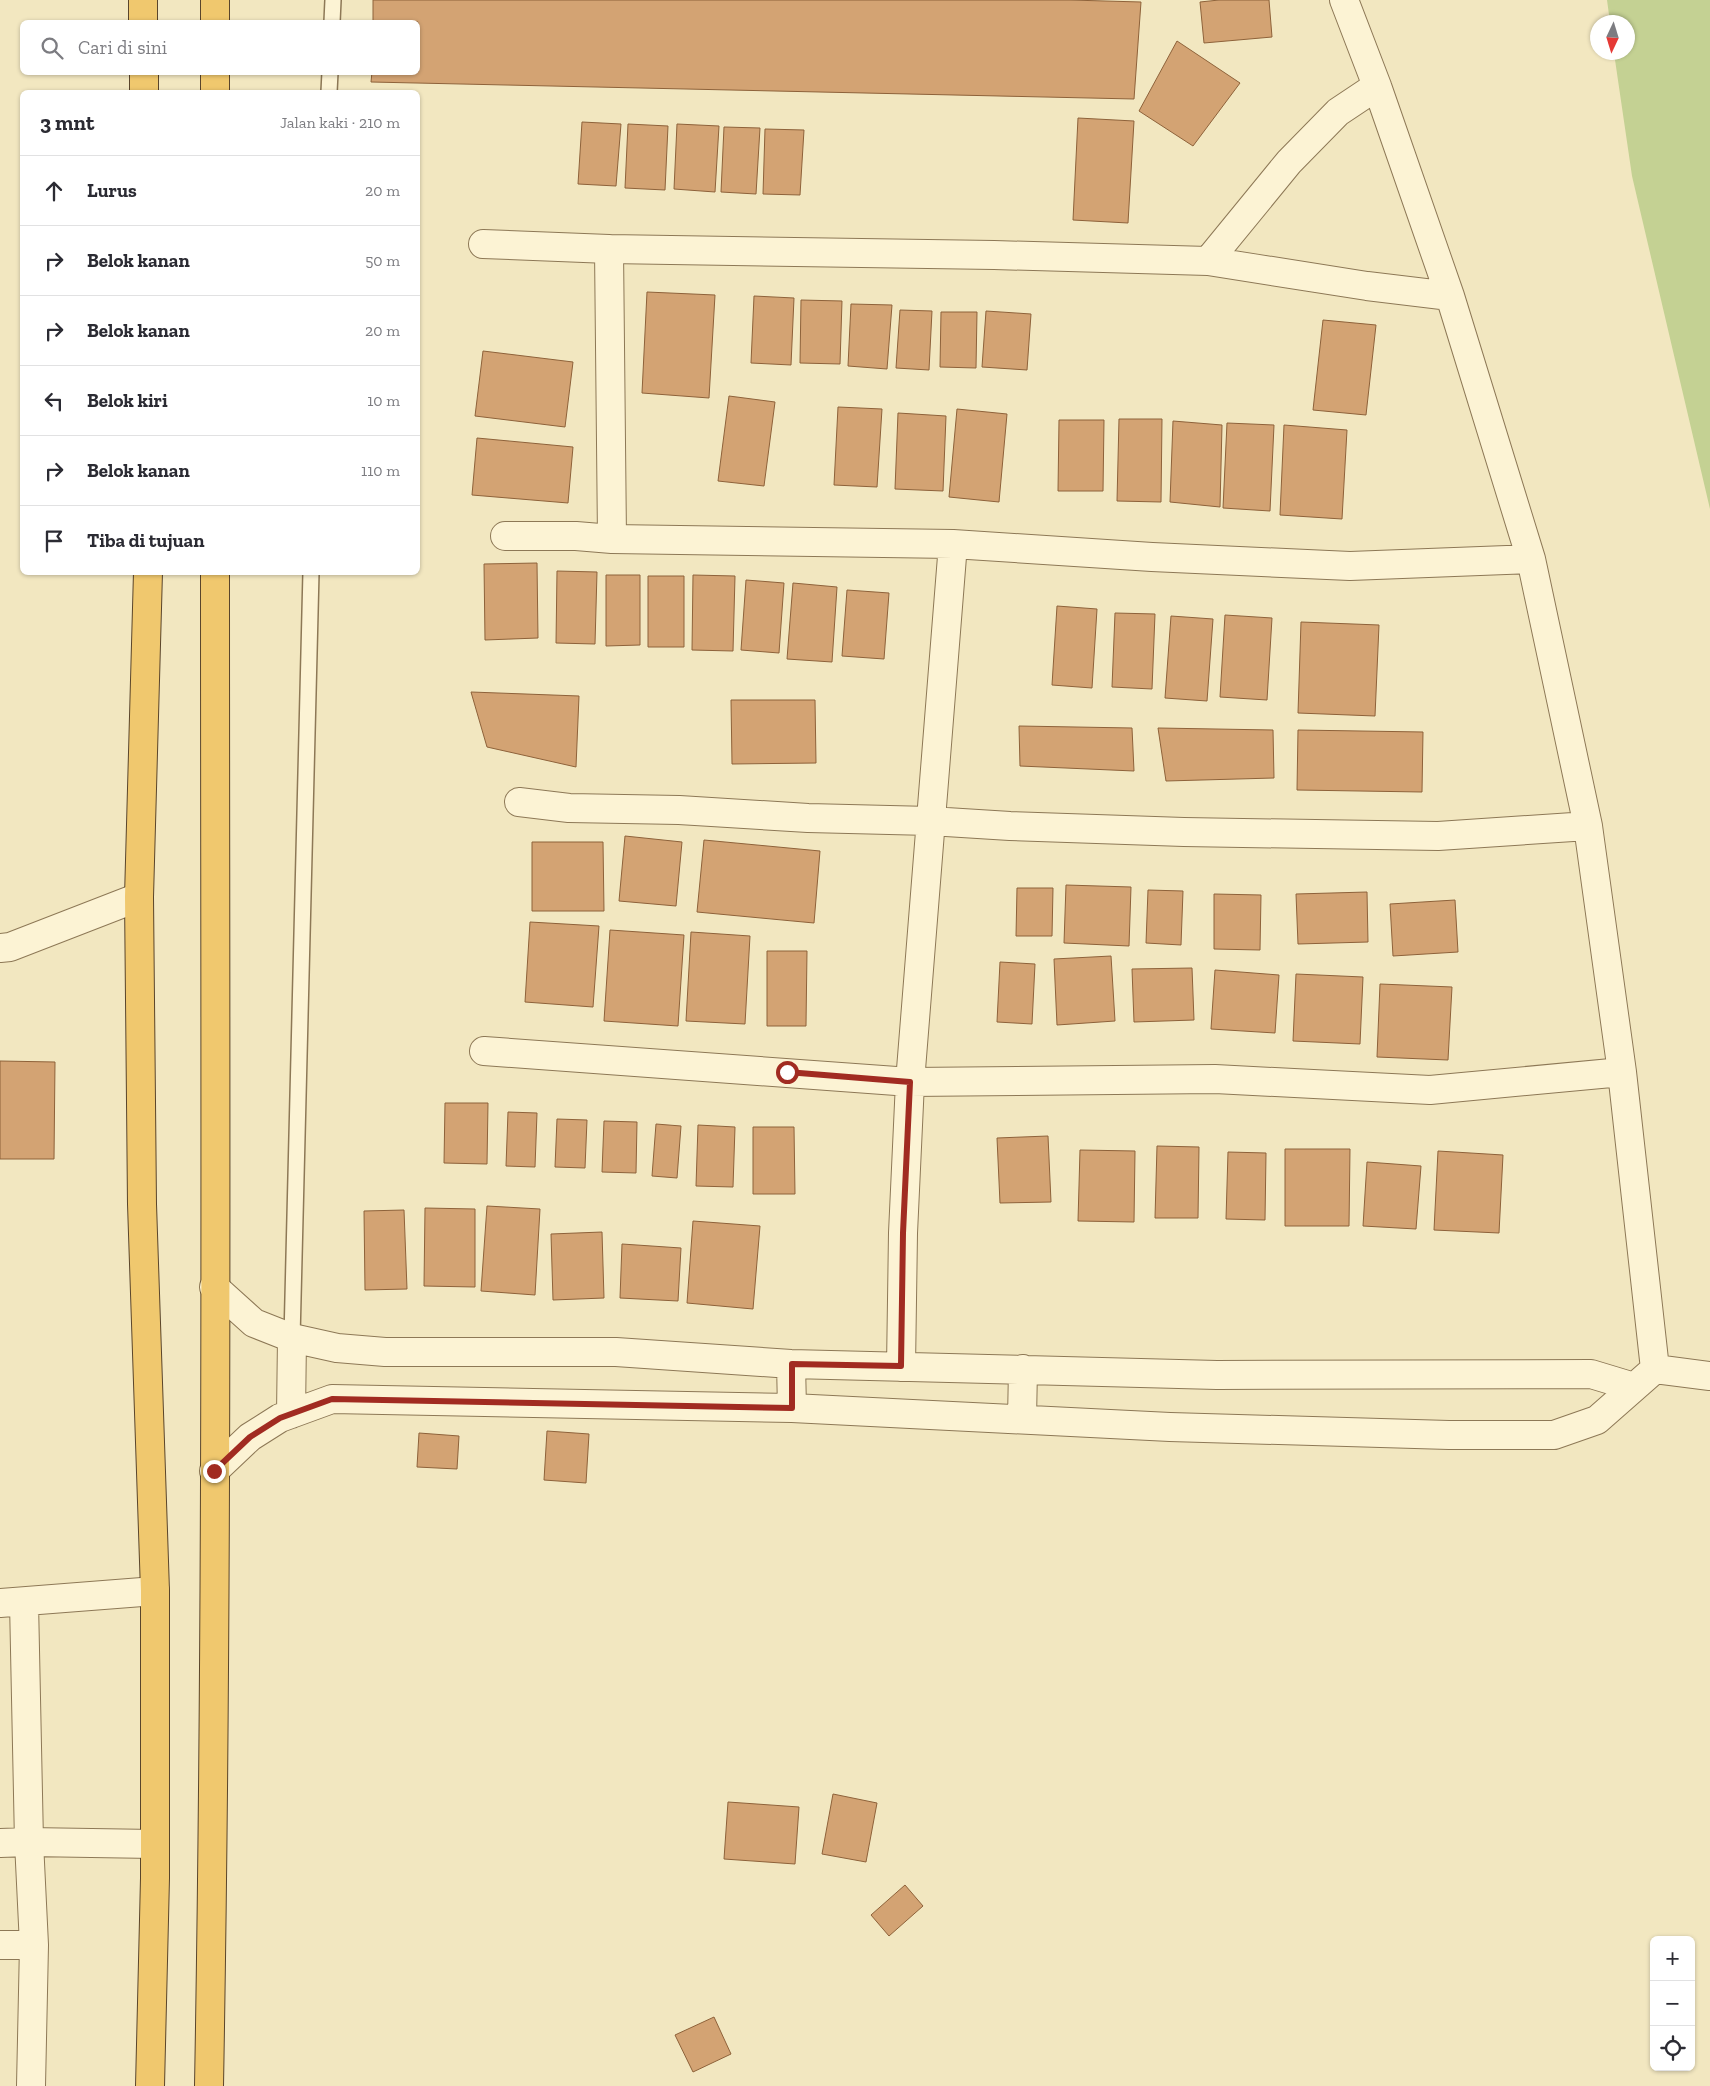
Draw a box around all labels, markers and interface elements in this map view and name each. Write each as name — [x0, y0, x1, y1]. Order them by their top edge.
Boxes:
north arrow — [1590, 15, 1635, 60]
search box — [20, 20, 420, 75]
icon: search — [38, 34, 66, 62]
text: Cari di sini — [78, 36, 167, 59]
text: 3 mnt — [40, 110, 94, 135]
text: Jalan kaki · 210 m — [280, 113, 400, 132]
icon: ahead — [40, 177, 68, 205]
text: Lurus — [87, 179, 137, 202]
text: 20 m — [365, 181, 400, 200]
icon: right — [40, 247, 68, 275]
text: Belok kanan — [87, 249, 190, 272]
text: 50 m — [365, 251, 400, 270]
icon: right — [40, 317, 68, 345]
text: Belok kanan — [87, 319, 190, 342]
text: 20 m — [365, 321, 400, 340]
icon: left — [40, 387, 68, 415]
text: Belok kiri — [87, 389, 168, 412]
text: 10 m — [367, 391, 400, 410]
icon: right — [40, 457, 68, 485]
text: Belok kanan — [87, 459, 190, 482]
text: 110 m — [361, 461, 400, 480]
icon: arrive — [40, 527, 68, 555]
text: Tiba di tujuan — [87, 529, 204, 552]
route start — [776, 1061, 799, 1084]
route end — [203, 1460, 226, 1483]
map controls — [1650, 1936, 1695, 2071]
button: + — [1650, 1936, 1695, 1981]
button: − — [1650, 1981, 1695, 2026]
button: locate — [1650, 2026, 1695, 2071]

